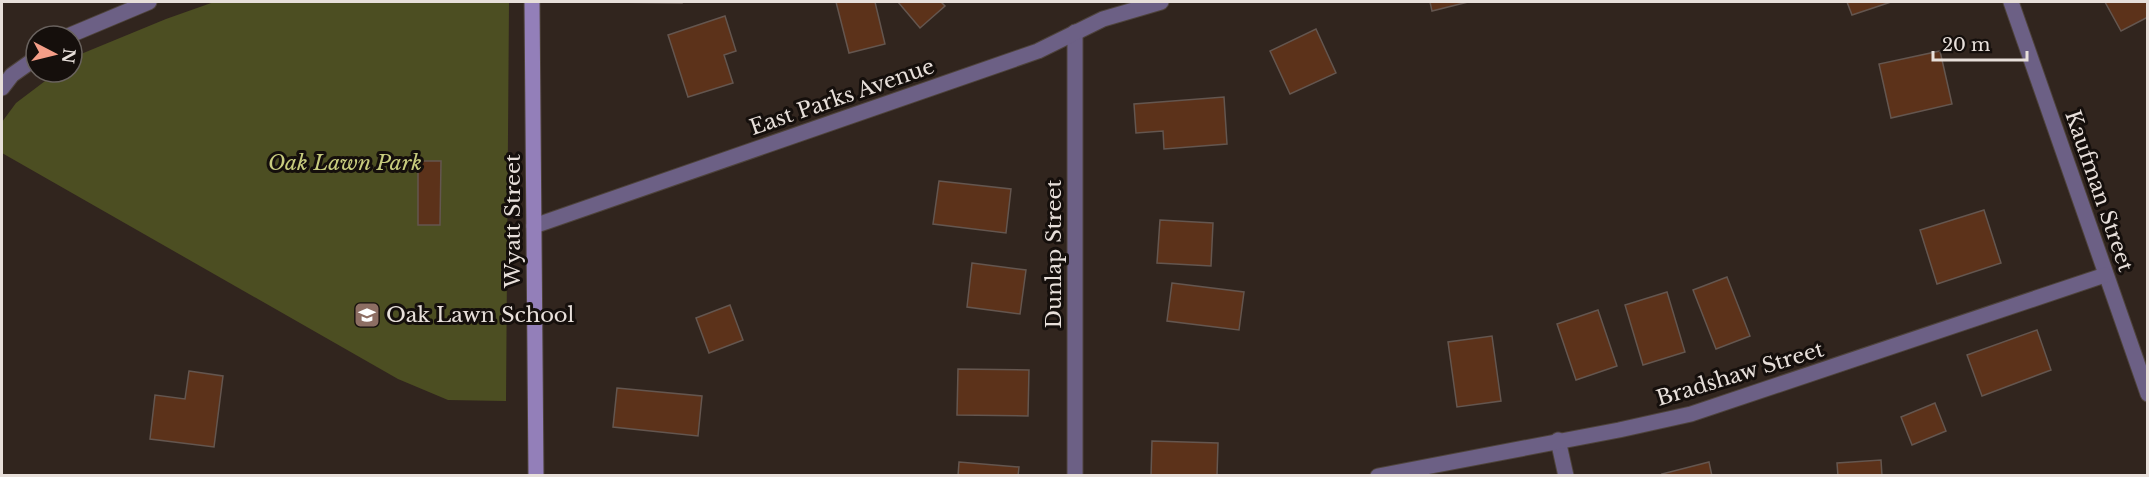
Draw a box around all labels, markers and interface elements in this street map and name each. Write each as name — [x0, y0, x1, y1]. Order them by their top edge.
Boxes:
north arrow — [24, 24, 84, 84]
scale bar — [1933, 24, 2028, 62]
text: 20 m — [1942, 34, 1990, 56]
text: N — [58, 47, 80, 65]
street label: East Parks Avenue — [746, 53, 938, 141]
street label: Kaufman Street — [2059, 107, 2139, 275]
park label: Oak Lawn Park — [268, 150, 422, 176]
street label: Wyatt Street — [500, 154, 526, 289]
street label: Dunlap Street — [1041, 179, 1067, 329]
school or university icon: Oak Lawn School — [352, 300, 382, 330]
place label: Oak Lawn School — [386, 302, 575, 328]
street label: Bradshaw Street — [1653, 336, 1827, 412]

